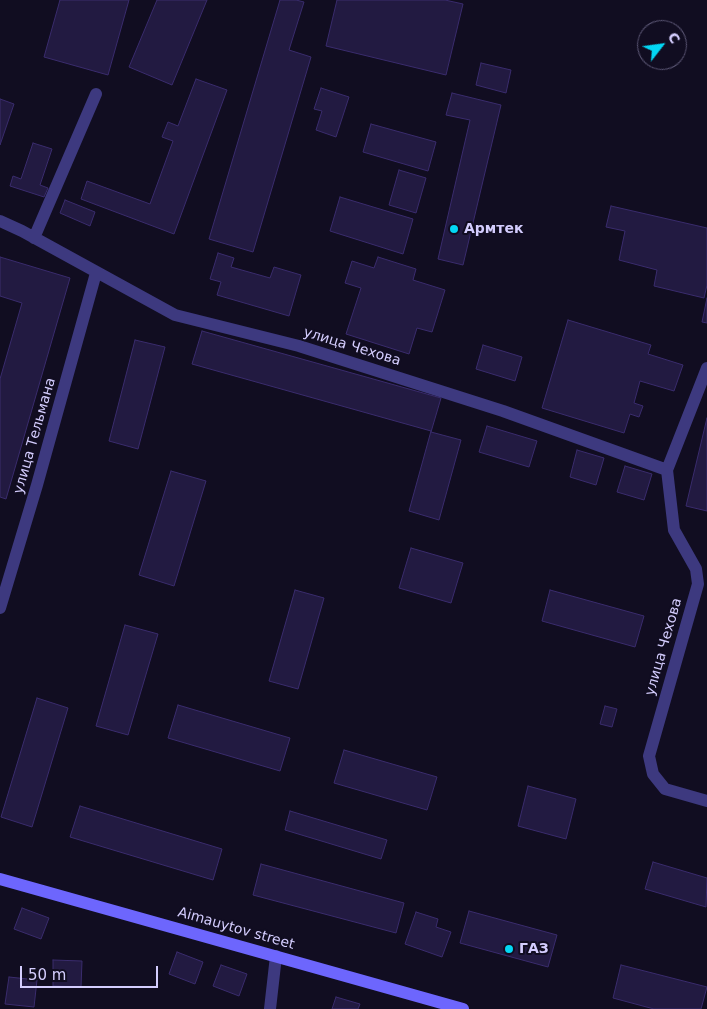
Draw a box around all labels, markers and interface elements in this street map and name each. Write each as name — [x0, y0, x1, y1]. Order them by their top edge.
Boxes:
north arrow — [637, 20, 687, 70]
text: С — [665, 30, 684, 46]
place label: Армтек — [464, 221, 523, 237]
marker: Армтек — [448, 223, 460, 235]
street label: улица Чехова — [301, 324, 403, 370]
street label: улица Тельмана — [10, 376, 60, 496]
street label: улица Чехова — [642, 596, 686, 698]
street label: Aimauytov street — [176, 904, 296, 954]
place label: ГАЗ — [519, 941, 549, 957]
marker: ГАЗ — [503, 943, 515, 955]
scale bar — [22, 956, 160, 988]
text: 50 m — [28, 966, 66, 984]

